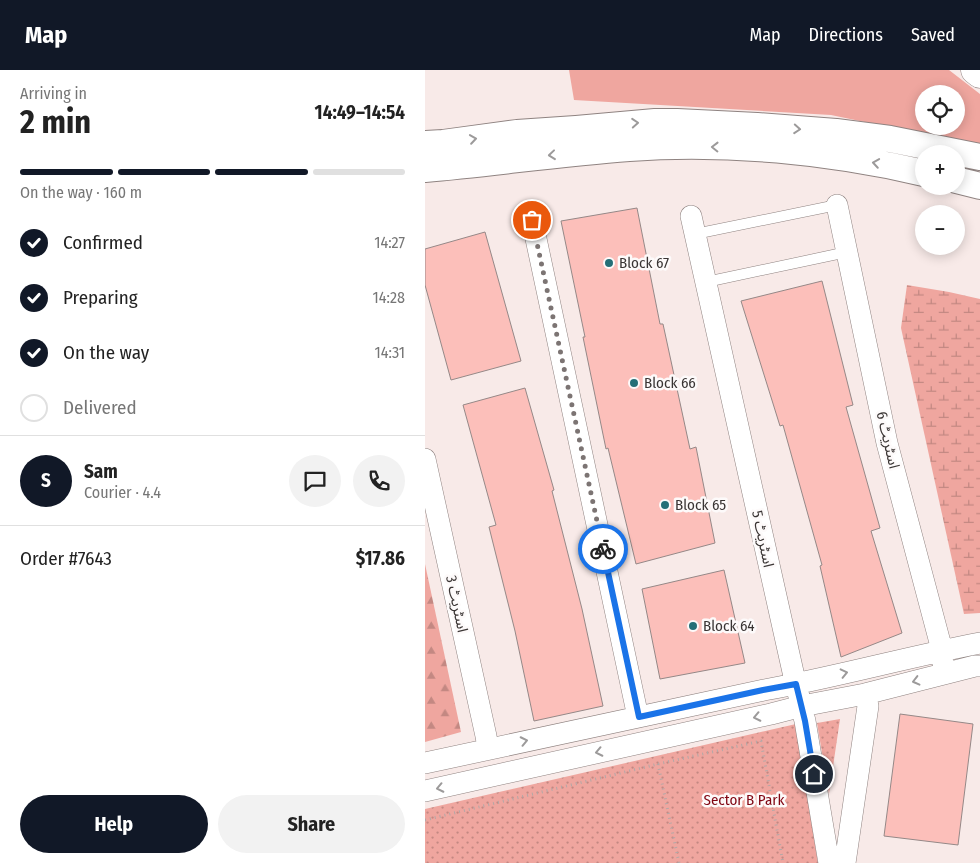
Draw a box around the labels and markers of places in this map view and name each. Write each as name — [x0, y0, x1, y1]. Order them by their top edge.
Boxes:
pin — [511, 199, 553, 241]
place label: Block 67 — [619, 254, 669, 272]
marker: Block 67 — [603, 257, 615, 269]
place label: Block 66 — [644, 374, 696, 392]
marker: Block 66 — [628, 377, 640, 389]
place label: Block 65 — [675, 496, 726, 514]
marker: Block 65 — [659, 499, 671, 511]
place label: Block 64 — [703, 617, 755, 635]
marker: Block 64 — [687, 620, 699, 632]
pin — [793, 753, 835, 795]

